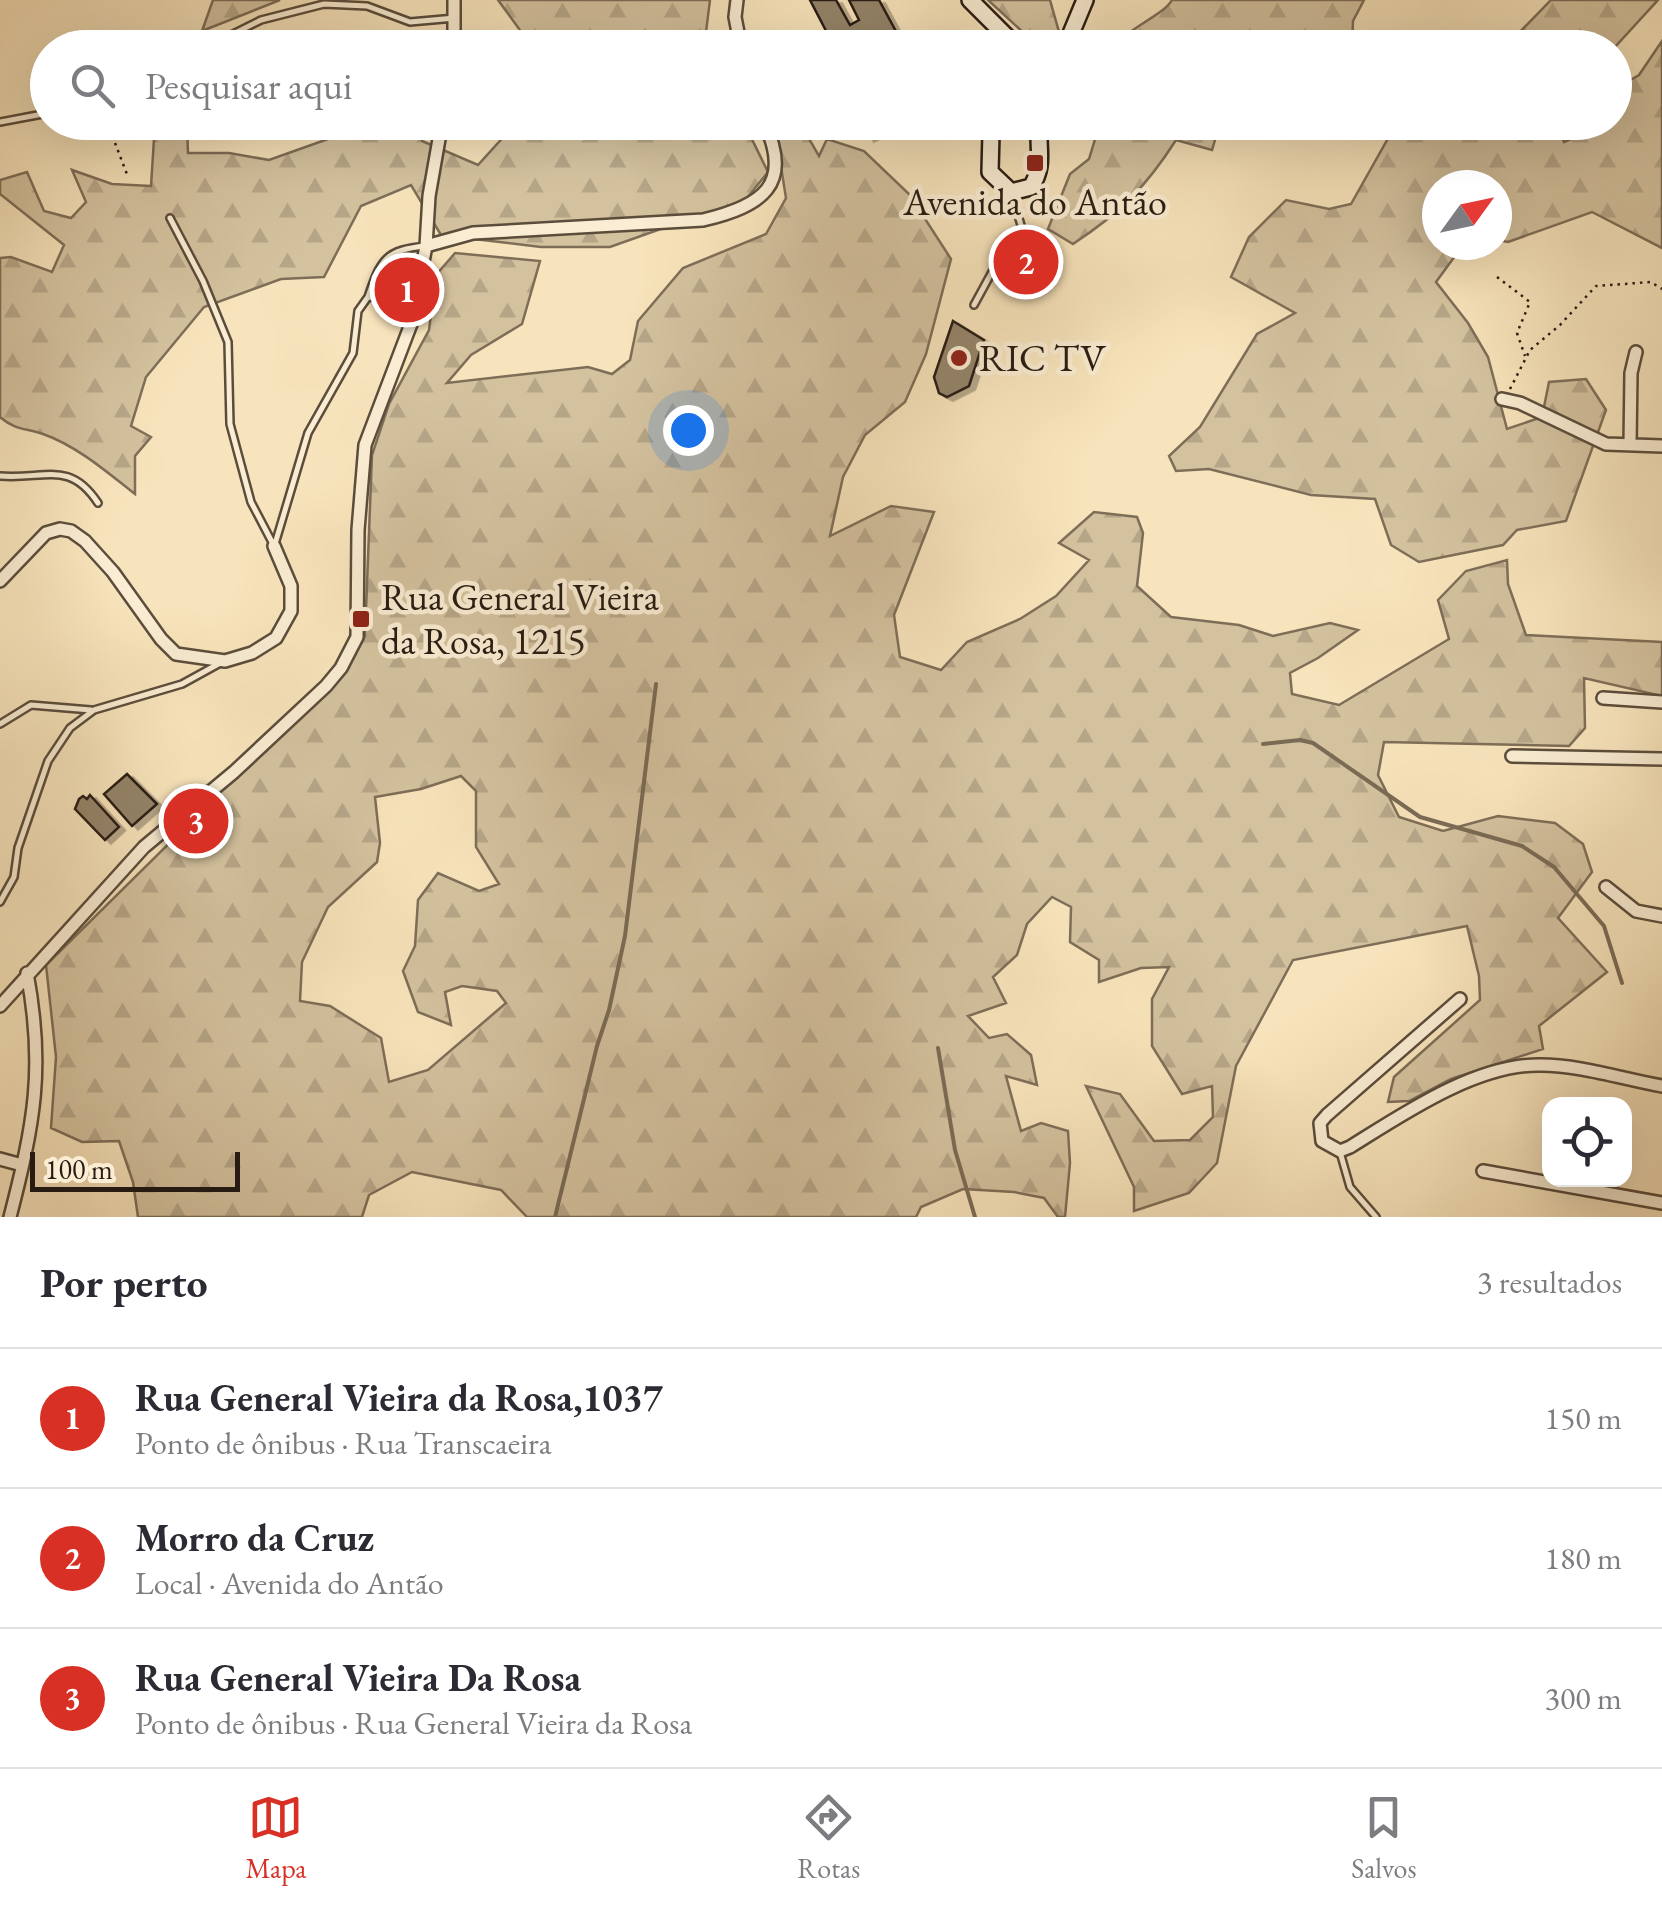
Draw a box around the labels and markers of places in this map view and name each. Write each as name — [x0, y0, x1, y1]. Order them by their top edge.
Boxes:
marker: Avenida do Antão — [1024, 152, 1046, 174]
place label: Avenida do Antão — [902, 177, 1167, 226]
pin: 2 — [994, 224, 1058, 300]
pin: 1 — [374, 252, 440, 328]
place label: RIC TV — [979, 333, 1107, 382]
marker: RIC TV — [948, 347, 970, 369]
place label: Rua General Vieira da Rosa, 1215 — [381, 572, 660, 665]
marker: Rua General Vieira da Rosa, 1215 — [350, 608, 372, 630]
pin: 3 — [164, 784, 228, 858]

